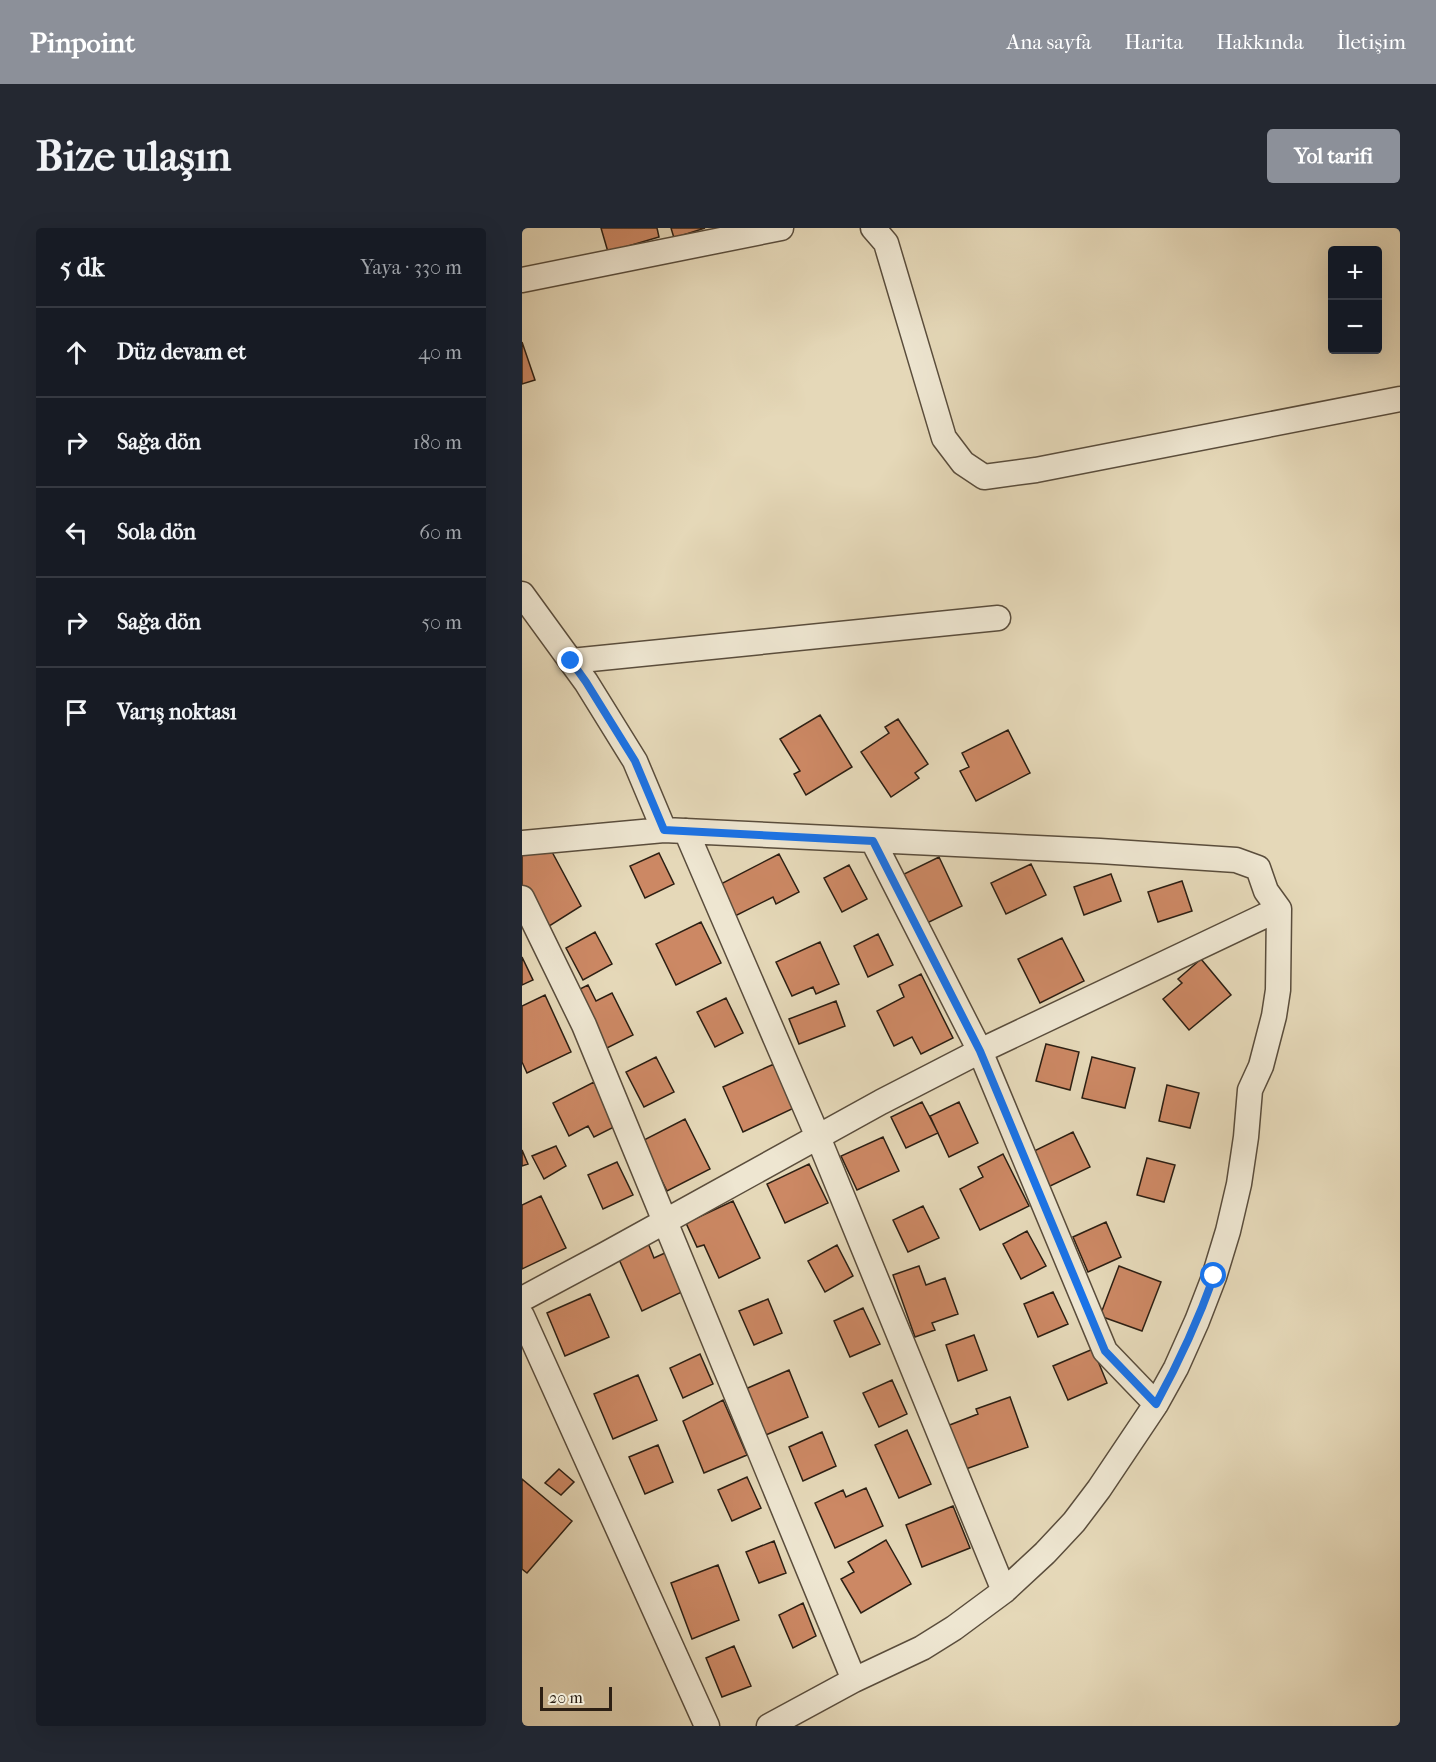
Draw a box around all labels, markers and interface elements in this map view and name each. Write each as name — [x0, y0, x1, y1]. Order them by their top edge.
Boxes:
text: Pinpoint — [30, 26, 135, 59]
text: Ana sayfa — [1007, 30, 1092, 54]
text: Harita — [1125, 30, 1183, 54]
text: Hakkında — [1216, 30, 1304, 54]
text: İletişim — [1337, 30, 1406, 54]
button: Yol tarifi — [1267, 129, 1400, 183]
text: Bize ulaşın — [36, 132, 231, 181]
map controls — [1328, 246, 1382, 354]
button: + — [1328, 246, 1382, 300]
text: 5 dk — [60, 252, 104, 283]
text: Yaya · 330 m — [360, 256, 462, 279]
button: − — [1328, 300, 1382, 354]
icon: ahead — [60, 336, 93, 369]
text: Düz devam et — [117, 339, 246, 365]
text: 40 m — [418, 341, 462, 364]
icon: right — [60, 426, 93, 459]
text: Sağa dön — [117, 429, 201, 455]
text: 180 m — [413, 431, 462, 454]
icon: left — [60, 516, 93, 549]
text: Sola dön — [117, 519, 196, 545]
text: 60 m — [419, 521, 462, 544]
icon: right — [60, 606, 93, 639]
text: Sağa dön — [117, 609, 201, 635]
text: 50 m — [421, 611, 462, 634]
route end — [557, 647, 583, 673]
icon: arrive — [60, 696, 93, 729]
text: Varış noktası — [117, 699, 236, 725]
route start — [1200, 1262, 1226, 1288]
scale bar — [540, 1684, 612, 1712]
text: 20 m — [549, 1688, 583, 1707]

